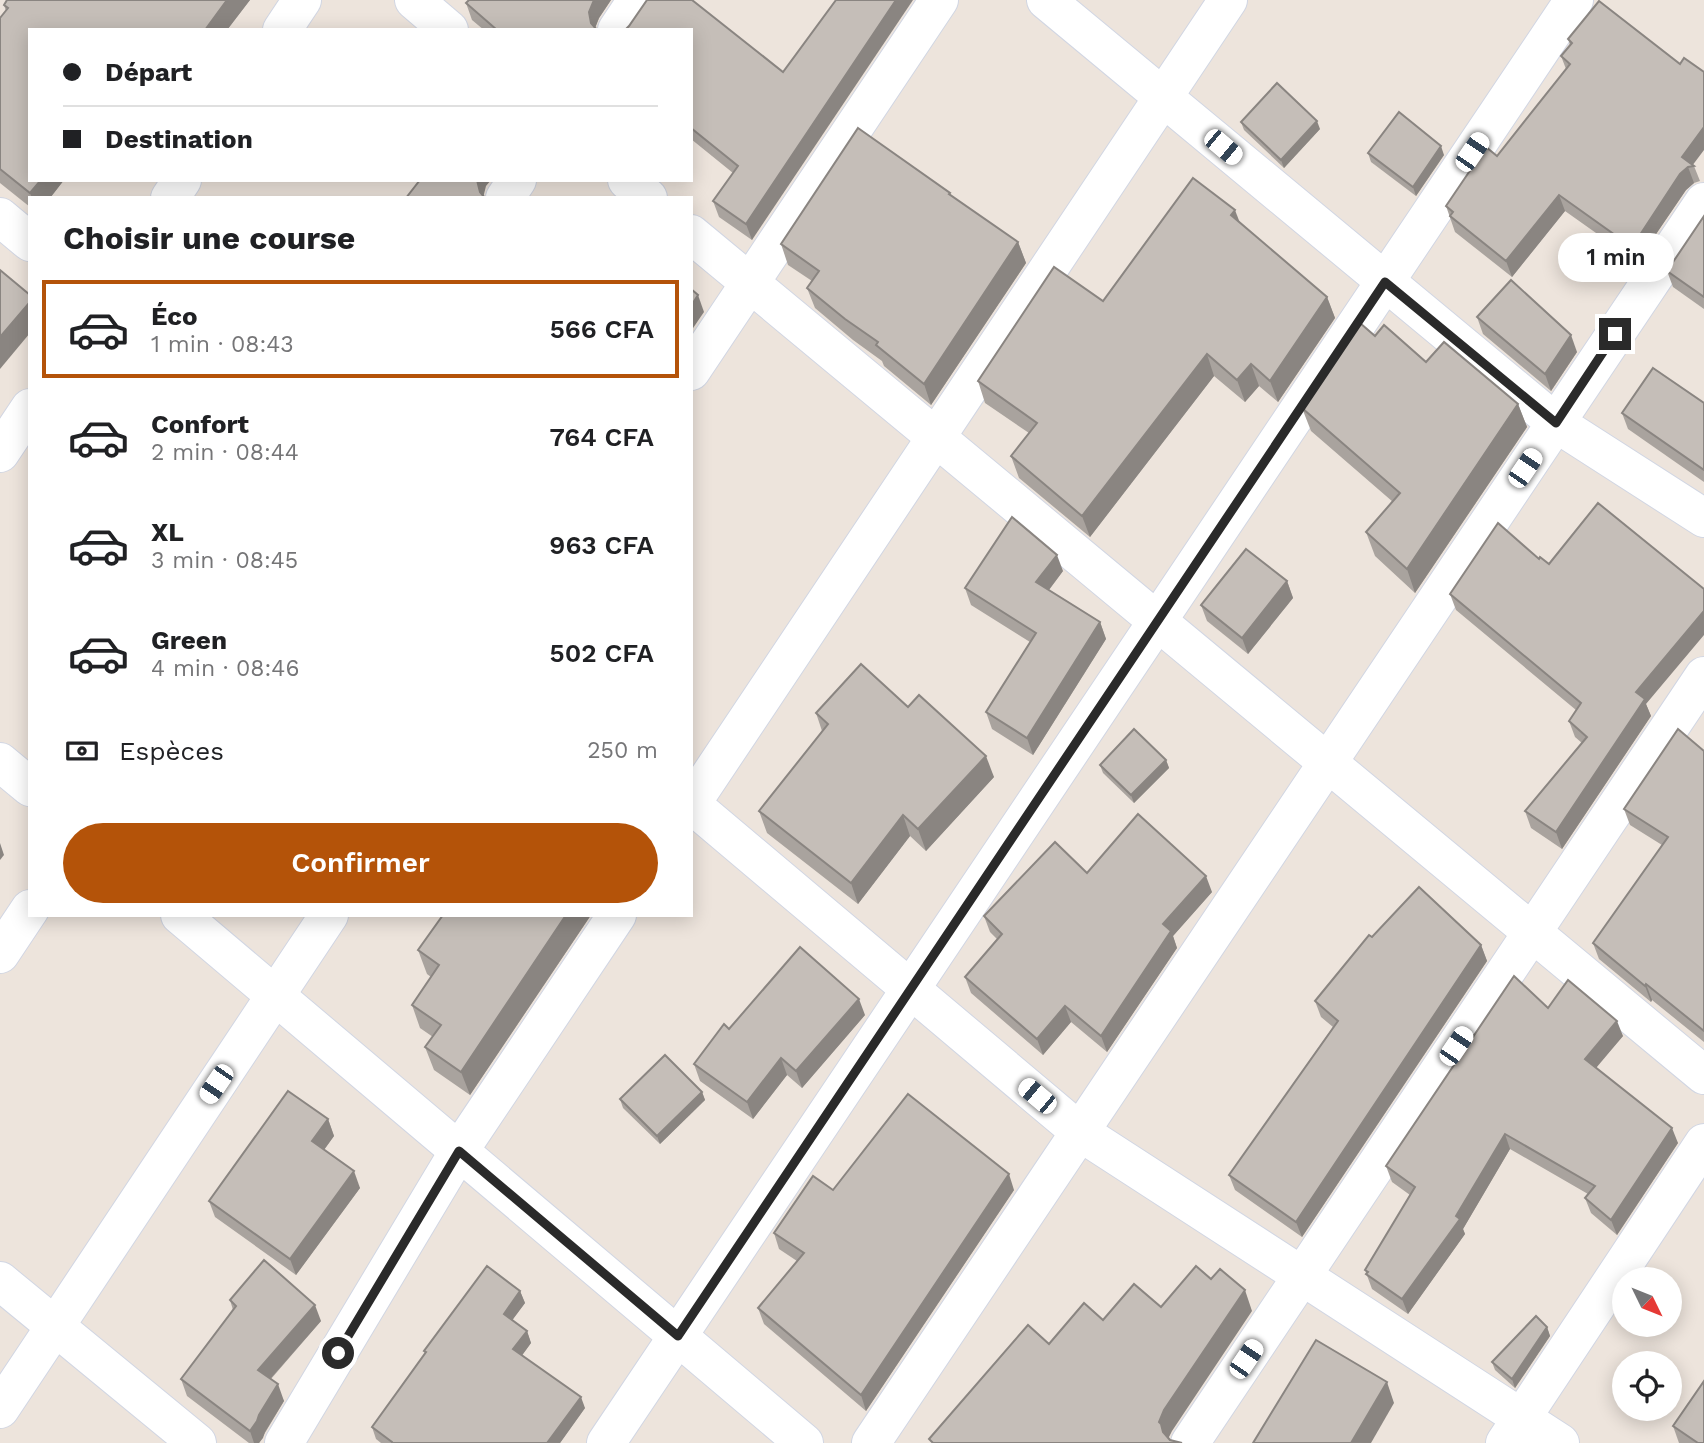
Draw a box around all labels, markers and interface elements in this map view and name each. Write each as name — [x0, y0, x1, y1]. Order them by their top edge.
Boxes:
text: Départ — [105, 57, 192, 87]
text: Destination — [105, 124, 253, 154]
car — [1201, 125, 1246, 169]
car — [1452, 129, 1493, 175]
text: Choisir une course — [63, 219, 355, 257]
callout: 1 min — [1557, 232, 1673, 282]
text: 1 min — [1586, 244, 1646, 271]
icon: car — [67, 298, 130, 361]
text: Éco — [151, 301, 198, 331]
text: 566 CFA — [550, 314, 654, 344]
route end — [1599, 318, 1631, 350]
text: 1 min · 08:43 — [151, 331, 294, 358]
icon: car — [67, 406, 130, 469]
text: Confort — [151, 409, 249, 439]
text: 764 CFA — [550, 422, 654, 452]
text: 2 min · 08:44 — [151, 439, 299, 466]
car — [1505, 445, 1546, 491]
icon: car — [67, 514, 130, 577]
text: XL — [151, 517, 184, 547]
text: 963 CFA — [549, 530, 654, 560]
text: 3 min · 08:45 — [151, 547, 298, 574]
icon: car — [67, 622, 130, 685]
text: Green — [151, 625, 227, 655]
text: 502 CFA — [550, 638, 654, 668]
text: 4 min · 08:46 — [151, 655, 299, 682]
icon: cash — [63, 732, 101, 770]
text: Espèces — [119, 736, 224, 766]
text: 250 m — [587, 737, 658, 764]
button: Confirmer — [63, 823, 658, 903]
car — [1436, 1023, 1477, 1069]
car — [196, 1061, 237, 1107]
car — [1015, 1074, 1060, 1118]
north arrow — [1612, 1267, 1682, 1337]
map controls — [1612, 1267, 1682, 1421]
car — [1226, 1336, 1267, 1382]
route start — [322, 1337, 354, 1369]
button: locate — [1612, 1351, 1682, 1421]

